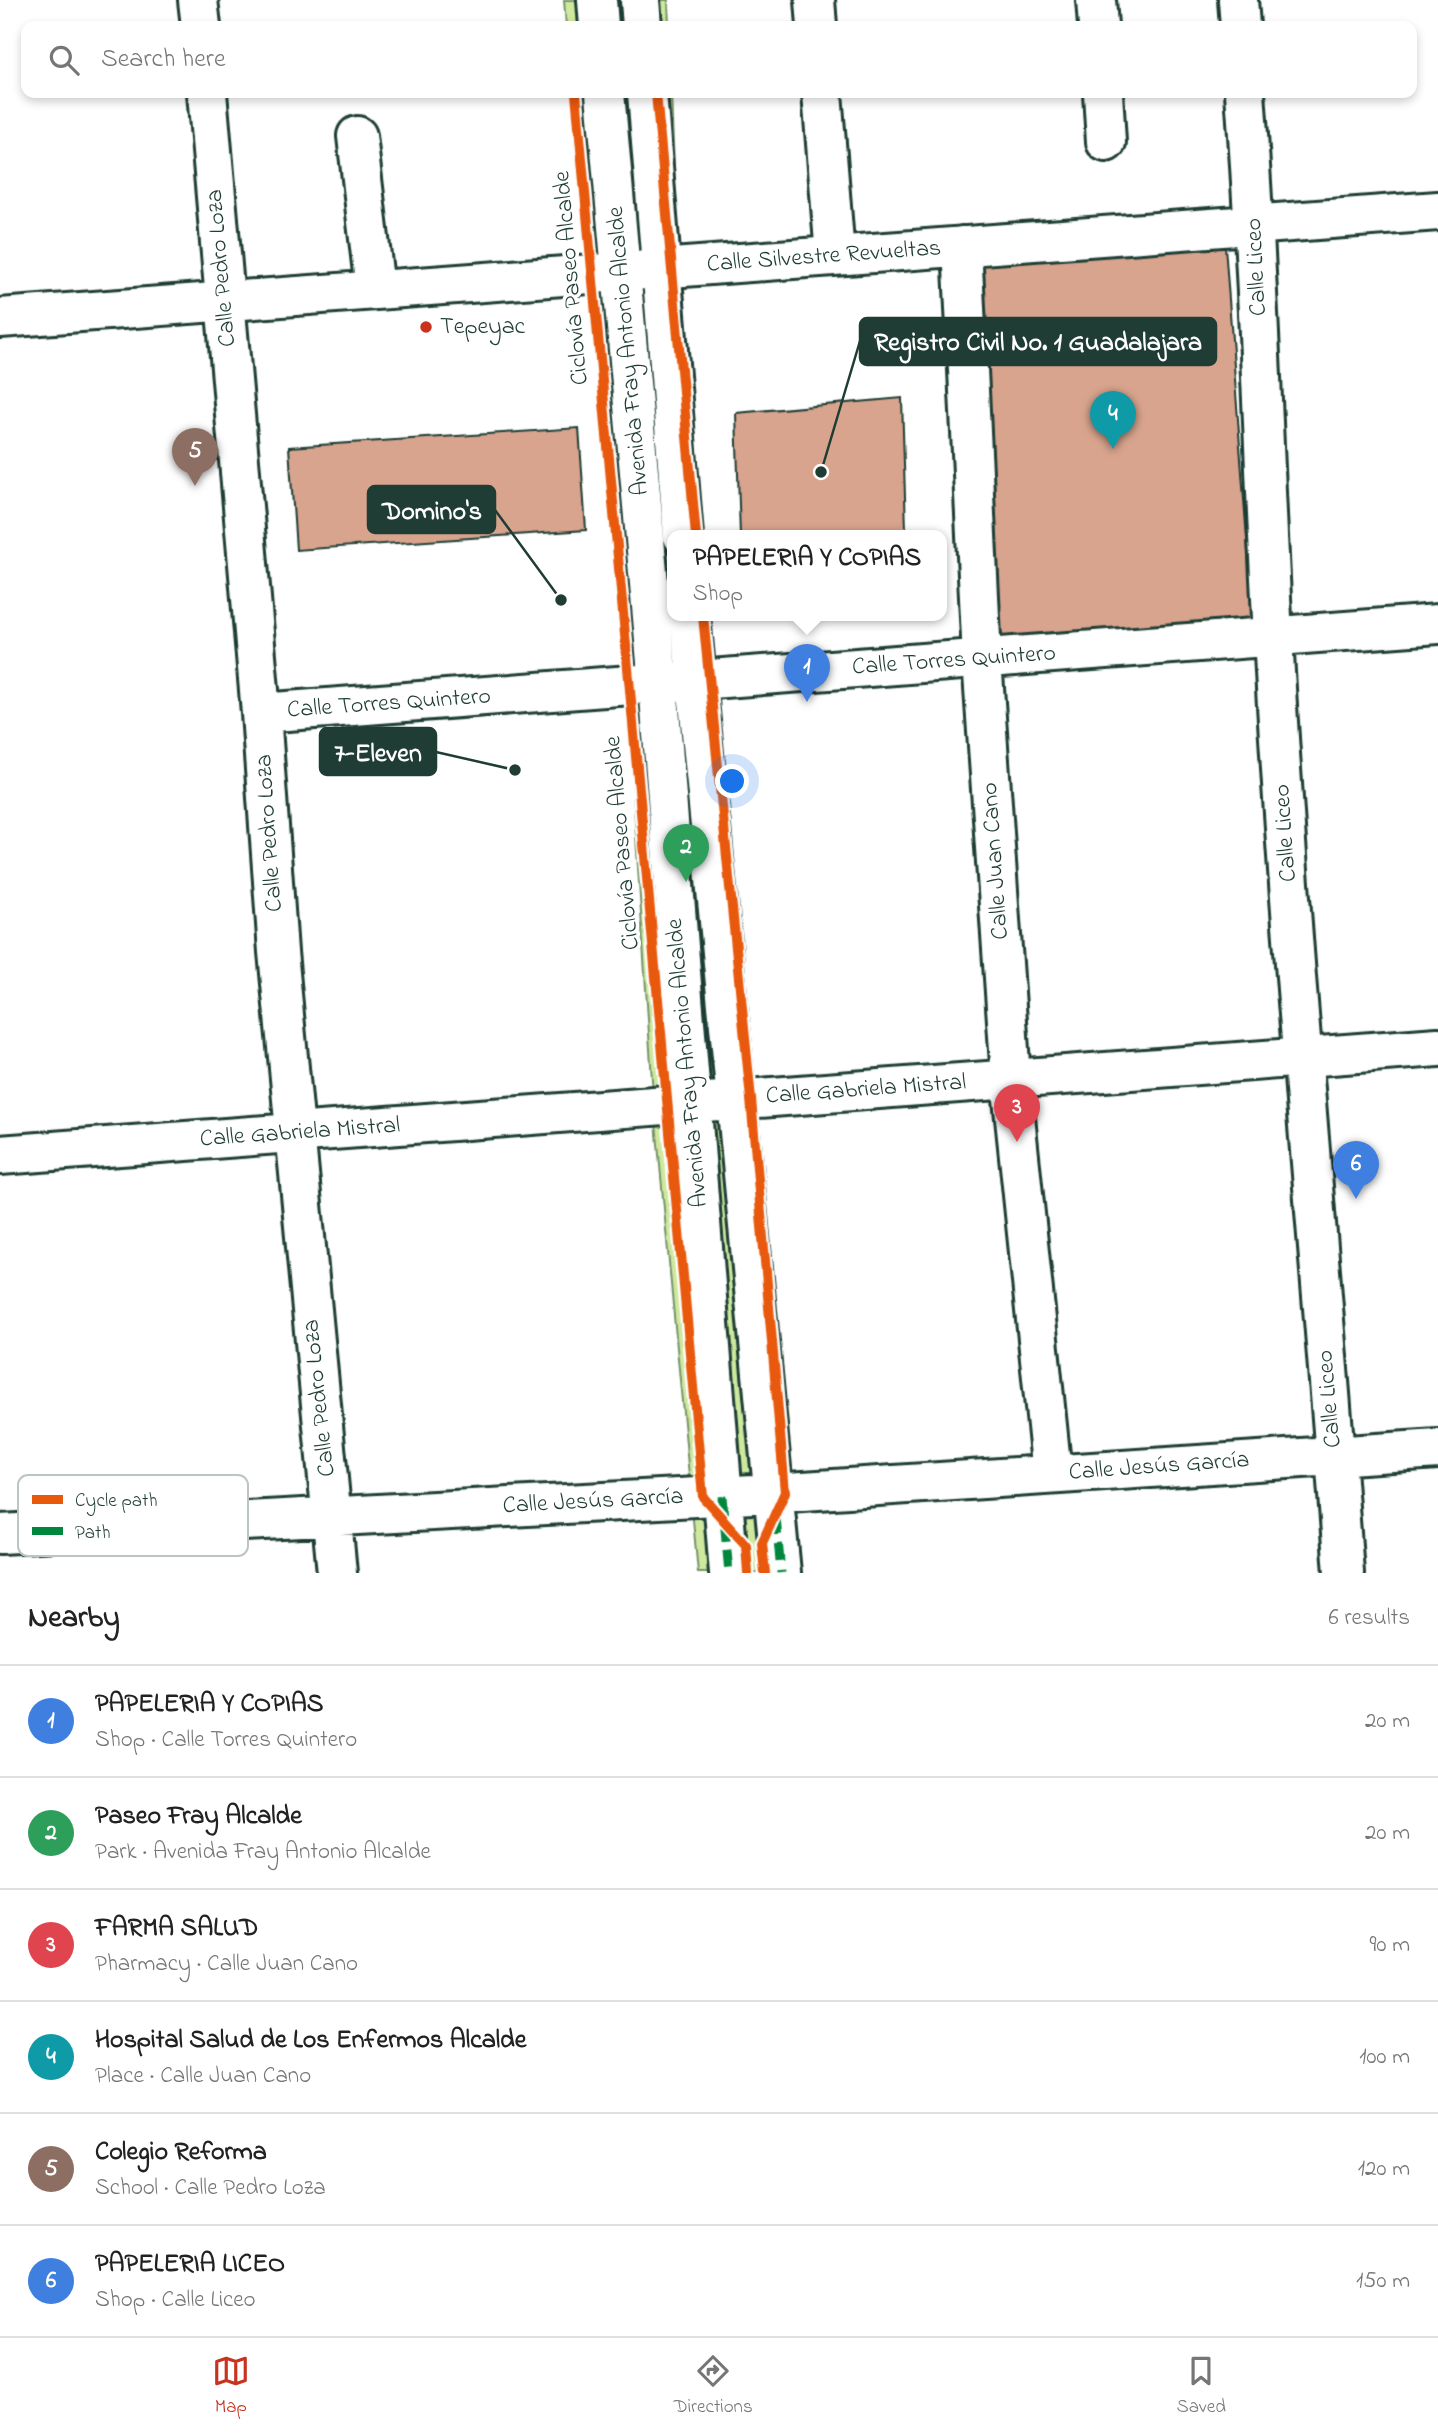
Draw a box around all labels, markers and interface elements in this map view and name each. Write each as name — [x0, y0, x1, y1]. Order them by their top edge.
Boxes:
search box — [21, 21, 1417, 98]
icon: search — [45, 41, 83, 79]
text: Search here — [101, 41, 226, 79]
street label: Ciclovía Paseo Alcalde — [545, 169, 599, 387]
street label: Calle Pedro Loza — [198, 188, 246, 348]
street label: Avenida Fray Antonio Alcalde — [599, 205, 660, 497]
street label: Calle Liceo — [1237, 217, 1277, 317]
street label: Calle Silvestre Revueltas — [706, 231, 942, 283]
place label: Tepeyac — [440, 310, 526, 346]
callout: Registro Civil No. 1 Guadalajara — [860, 318, 1216, 365]
marker: Tepeyac — [418, 319, 434, 335]
text: Registro Civil No. 1 Guadalajara — [874, 325, 1202, 364]
pin: 4 — [1090, 391, 1136, 449]
pin: 5 — [172, 428, 218, 486]
callout: Domino's — [368, 486, 495, 533]
text: Domino's — [381, 494, 482, 532]
popup — [667, 530, 947, 621]
text: PAPELERIA Y COPIAS — [693, 540, 921, 578]
text: Shop — [693, 578, 743, 611]
street label: Calle Torres Quintero — [851, 636, 1057, 686]
pin: 1 — [784, 644, 830, 702]
street label: Calle Torres Quintero — [286, 679, 492, 729]
callout: 7-Eleven — [320, 728, 436, 775]
street label: Ciclovía Paseo Alcalde — [596, 734, 650, 952]
text: 7-Eleven — [334, 736, 422, 774]
street label: Calle Pedro Loza — [247, 753, 293, 913]
your location — [715, 764, 749, 798]
street label: Calle Juan Cano — [973, 781, 1019, 941]
street label: Calle Liceo — [1265, 783, 1307, 883]
pin: 2 — [663, 824, 709, 882]
street label: Avenida Fray Antonio Alcalde — [658, 917, 719, 1209]
street label: Calle Gabriela Mistral — [765, 1066, 967, 1114]
pin: 3 — [994, 1084, 1040, 1142]
street label: Calle Gabriela Mistral — [199, 1109, 401, 1157]
pin: 6 — [1333, 1141, 1379, 1199]
street label: Calle Pedro Loza — [294, 1318, 346, 1478]
street label: Calle Liceo — [1308, 1349, 1352, 1449]
street label: Calle Jesús García — [1068, 1443, 1250, 1491]
legend — [18, 1475, 248, 1556]
street label: Calle Jesús García — [502, 1480, 684, 1524]
text: Cycle path — [75, 1488, 157, 1516]
text: Path — [75, 1520, 111, 1547]
text: Nearby — [28, 1597, 120, 1641]
text: 6 results — [1329, 1602, 1410, 1635]
text: PAPELERIA Y COPIAS — [95, 1686, 323, 1724]
text: 1 — [47, 1705, 55, 1738]
text: 20 m — [1365, 1705, 1410, 1738]
text: Shop · Calle Torres Quintero — [95, 1724, 357, 1757]
text: Paseo Fray Alcalde — [95, 1798, 302, 1836]
text: 2 — [45, 1817, 57, 1850]
text: 20 m — [1365, 1817, 1410, 1850]
text: Park · Avenida Fray Antonio Alcalde — [95, 1836, 431, 1869]
text: FARMA SALUD — [95, 1910, 258, 1948]
text: 3 — [46, 1929, 56, 1962]
text: 90 m — [1370, 1929, 1410, 1962]
text: Pharmacy · Calle Juan Cano — [95, 1948, 358, 1981]
text: Hospital Salud de Los Enfermos Alcalde — [95, 2022, 526, 2060]
text: 4 — [46, 2041, 56, 2074]
text: 100 m — [1359, 2041, 1410, 2074]
text: Place · Calle Juan Cano — [95, 2060, 311, 2093]
text: Colegio Reforma — [95, 2134, 267, 2172]
text: 5 — [44, 2153, 58, 2186]
text: 120 m — [1358, 2153, 1410, 2186]
text: School · Calle Pedro Loza — [95, 2172, 326, 2205]
text: PAPELERIA LICEO — [95, 2246, 285, 2284]
text: 6 — [46, 2265, 56, 2298]
text: 150 m — [1356, 2265, 1410, 2298]
text: Shop · Calle Liceo — [95, 2284, 256, 2317]
tab: Map — [212, 2352, 250, 2421]
tab: Directions — [674, 2352, 753, 2421]
tab: Saved — [1177, 2352, 1226, 2421]

